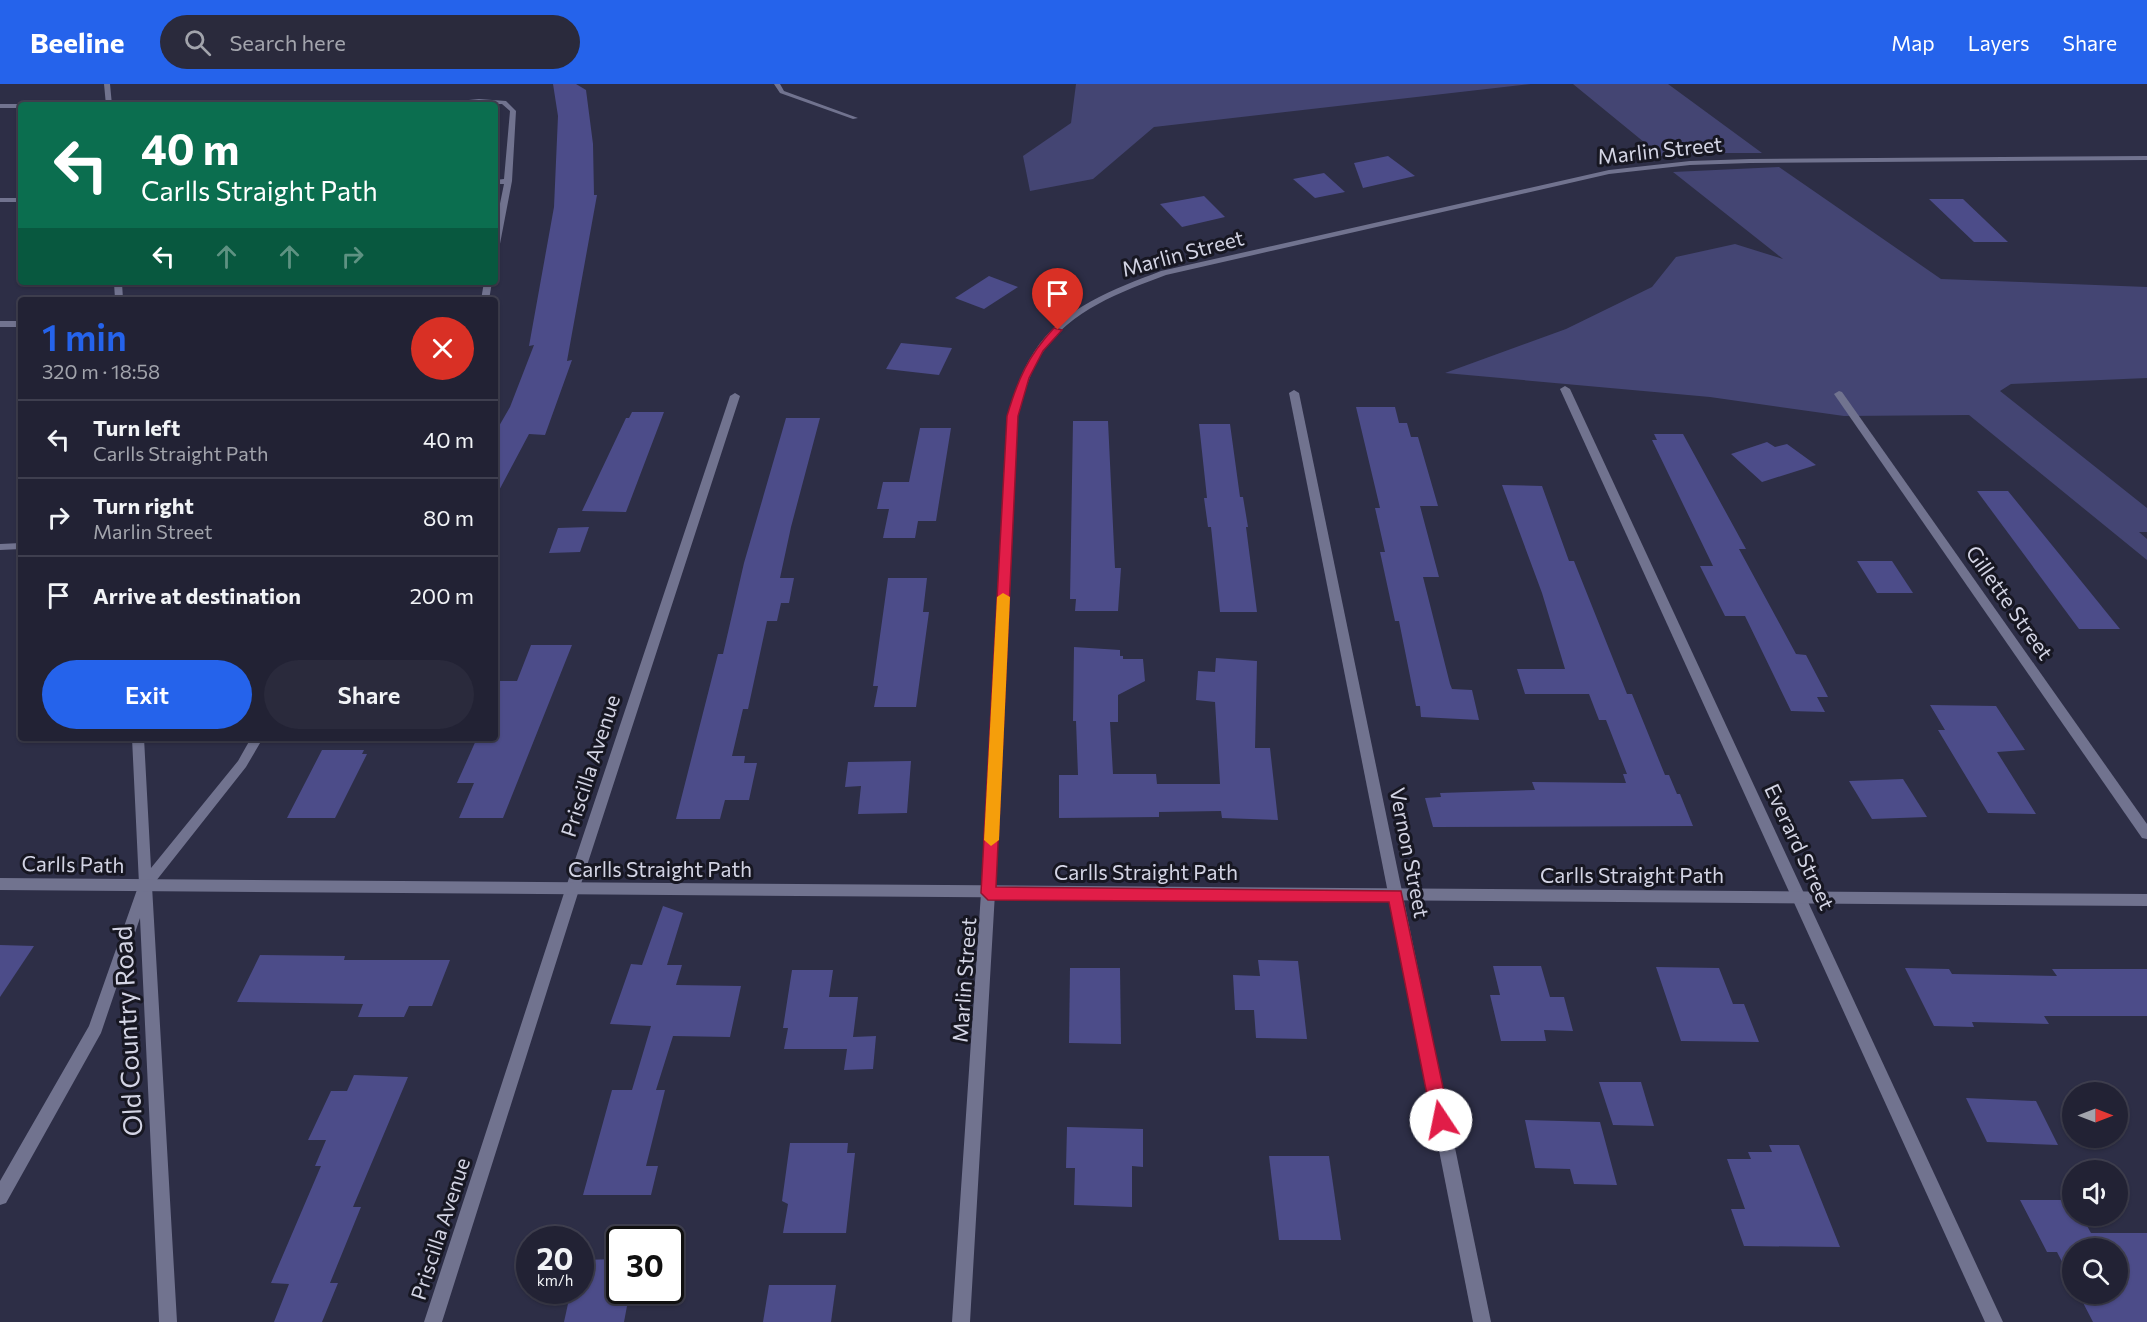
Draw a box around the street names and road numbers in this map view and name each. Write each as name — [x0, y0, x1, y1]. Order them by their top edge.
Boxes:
street label: Marlin Street — [1596, 131, 1724, 168]
street label: Marlin Street — [1119, 224, 1246, 281]
street label: Gillette Street — [1962, 540, 2059, 664]
street label: Priscilla Avenue — [555, 691, 624, 840]
street label: Everard Street — [1760, 779, 1840, 913]
street label: Vernon Street — [1386, 785, 1435, 920]
street label: Carlls Path — [21, 850, 125, 877]
street label: Carlls Straight Path — [568, 856, 752, 881]
street label: Carlls Straight Path — [1054, 859, 1238, 884]
street label: Carlls Straight Path — [1540, 862, 1724, 887]
street label: Marlin Street — [947, 916, 980, 1043]
street label: Old Country Road — [106, 925, 147, 1137]
street label: Priscilla Avenue — [405, 1154, 474, 1303]

